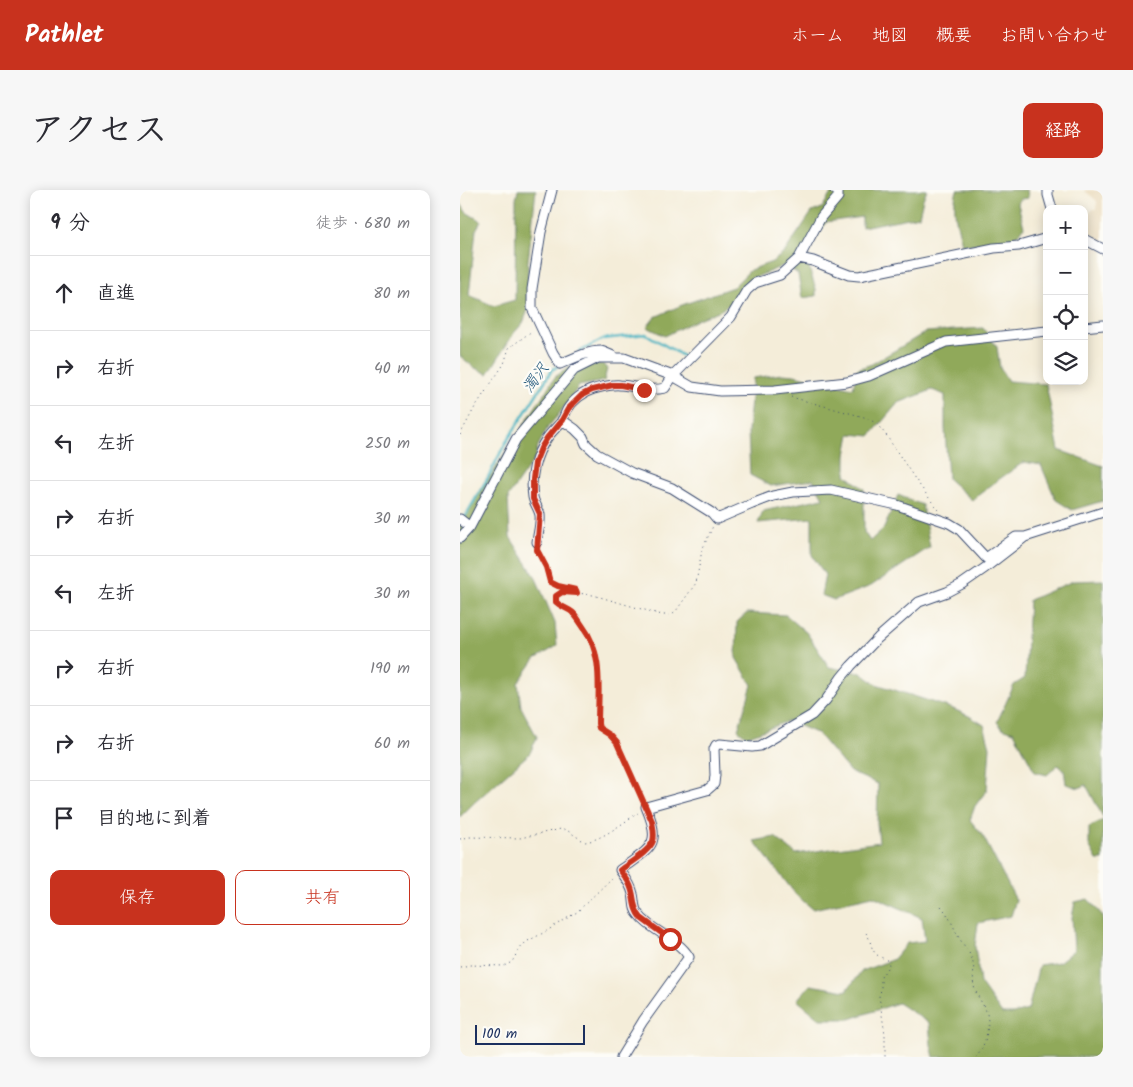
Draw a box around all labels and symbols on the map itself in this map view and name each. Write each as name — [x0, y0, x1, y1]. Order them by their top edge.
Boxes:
water label: 濁沢 — [516, 357, 556, 398]
route end — [633, 379, 656, 402]
route start — [659, 928, 682, 951]
scale bar — [475, 1022, 585, 1045]

